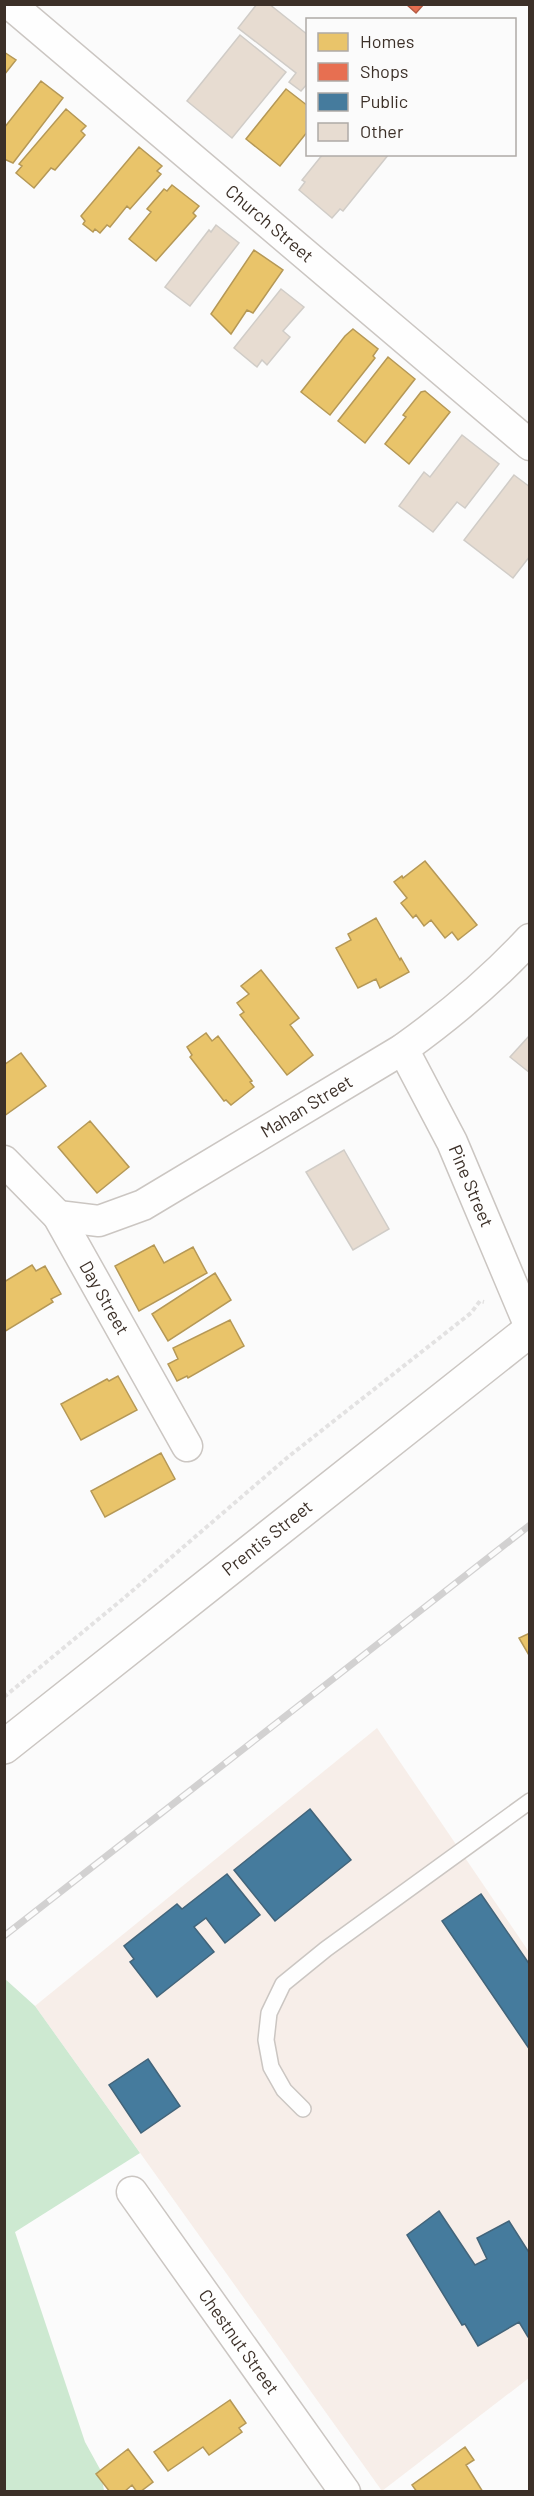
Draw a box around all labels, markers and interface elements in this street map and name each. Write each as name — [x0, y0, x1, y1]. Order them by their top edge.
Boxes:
legend — [306, 18, 516, 156]
text: Homes — [360, 30, 414, 52]
text: Shops — [360, 60, 409, 82]
text: Public — [360, 90, 408, 112]
text: Other — [360, 120, 404, 142]
street label: Church Street — [221, 180, 318, 267]
street label: Mahan Street — [256, 1070, 356, 1142]
street label: Pine Street — [444, 1141, 499, 1230]
street label: Day Street — [75, 1257, 134, 1338]
street label: Prentis Street — [217, 1495, 316, 1580]
street label: Chestnut Street — [195, 2285, 284, 2398]

